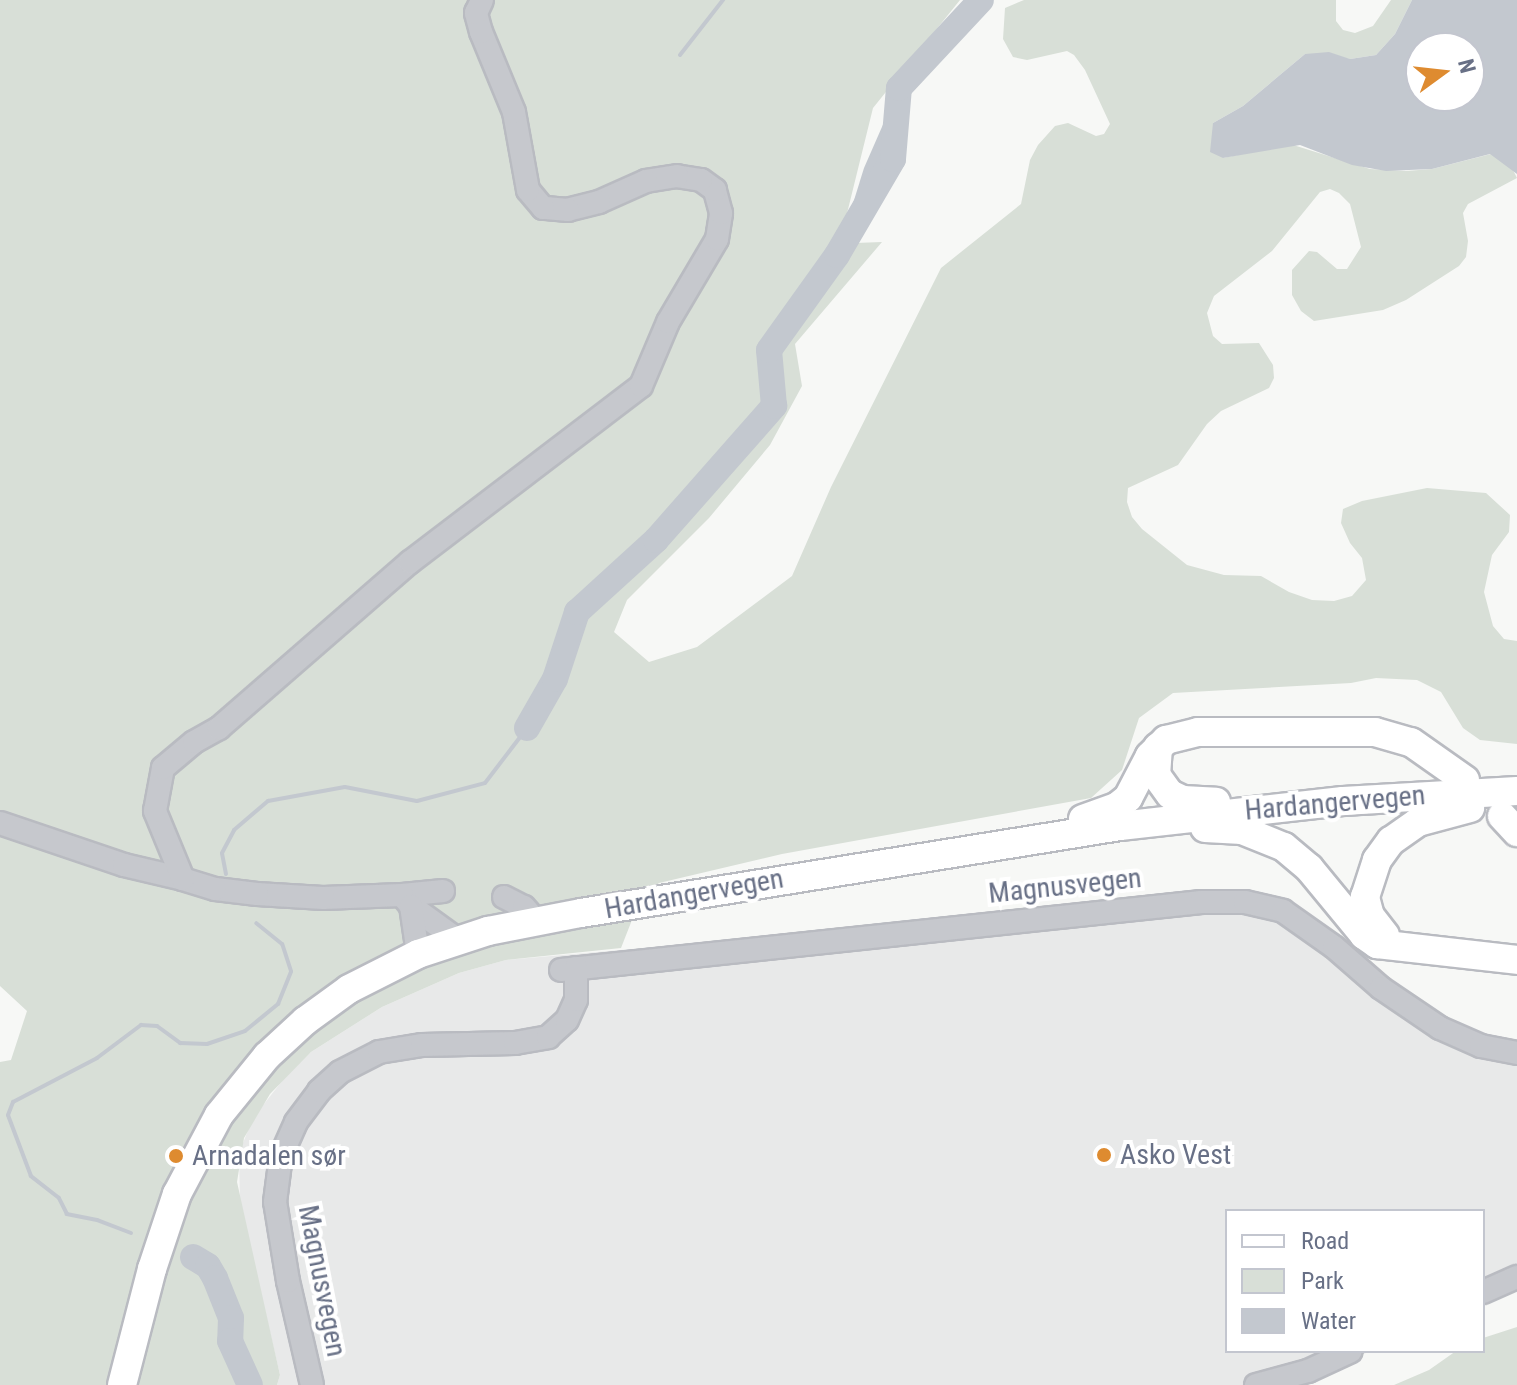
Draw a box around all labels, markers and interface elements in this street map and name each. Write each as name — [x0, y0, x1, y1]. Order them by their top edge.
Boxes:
north arrow — [1405, 32, 1485, 112]
text: N — [1453, 56, 1481, 76]
street label: Hardangervegen — [1243, 778, 1427, 828]
street label: Magnusvegen — [987, 861, 1143, 911]
street label: Hardangervegen — [602, 862, 786, 926]
place label: Asko Vest — [1120, 1138, 1231, 1172]
place label: Arnadalen sør — [192, 1139, 346, 1173]
marker: Asko Vest — [1095, 1146, 1113, 1164]
marker: Arnadalen sør — [167, 1147, 185, 1165]
street label: Magnusvegen — [291, 1202, 353, 1360]
legend — [1225, 1209, 1485, 1353]
text: Road — [1301, 1227, 1349, 1255]
text: Park — [1301, 1267, 1344, 1295]
text: Water — [1301, 1307, 1356, 1335]

